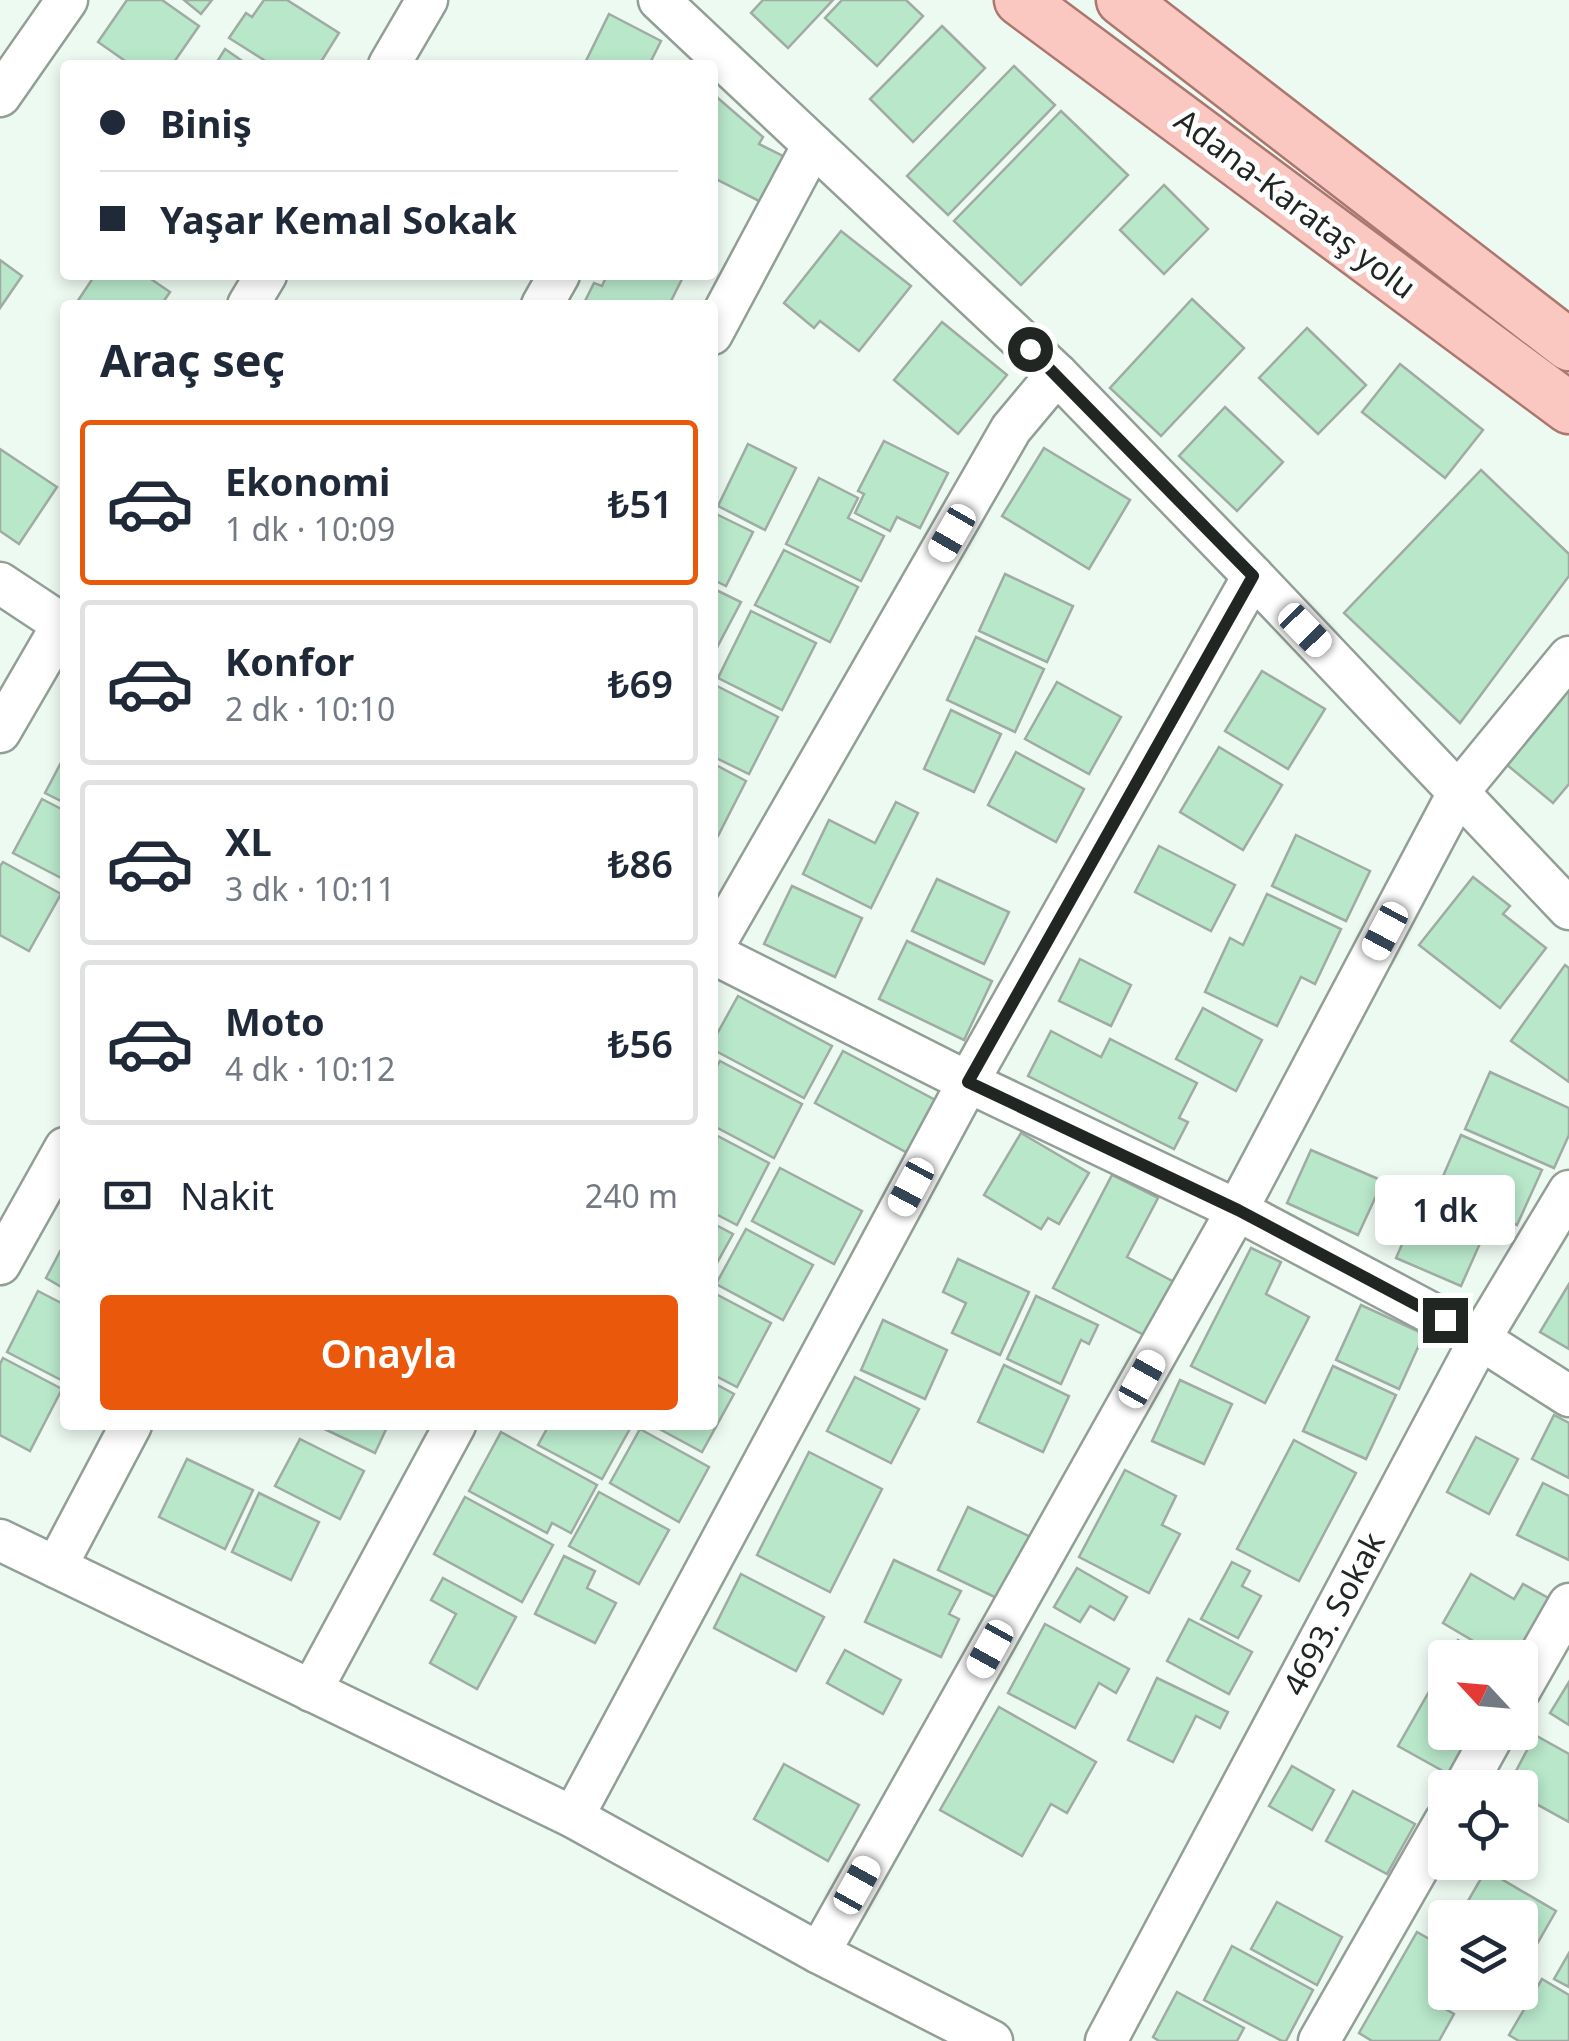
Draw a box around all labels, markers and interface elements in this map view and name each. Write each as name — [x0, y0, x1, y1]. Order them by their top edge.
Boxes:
text: Biniş — [160, 97, 252, 149]
street label: Adana-Karataş yolu — [1167, 98, 1425, 308]
text: Yaşar Kemal Sokak — [160, 193, 517, 245]
route start — [1008, 327, 1053, 372]
text: Araç seç — [100, 329, 285, 390]
text: Ekonomi — [225, 455, 390, 507]
icon: car — [105, 458, 195, 548]
text: ₺51 — [608, 477, 673, 529]
car — [924, 500, 980, 566]
text: 1 dk · 10:09 — [225, 507, 395, 550]
car — [1273, 598, 1337, 662]
text: Konfor — [225, 635, 354, 687]
icon: car — [105, 638, 195, 728]
text: ₺69 — [608, 657, 673, 709]
text: 2 dk · 10:10 — [225, 687, 395, 730]
text: XL — [225, 815, 272, 867]
icon: car — [105, 818, 195, 908]
text: ₺86 — [608, 837, 673, 889]
text: 3 dk · 10:11 — [225, 867, 395, 910]
car — [1358, 897, 1412, 965]
text: Moto — [225, 995, 325, 1047]
icon: car — [105, 998, 195, 1088]
text: ₺56 — [608, 1017, 673, 1069]
text: 4 dk · 10:12 — [225, 1047, 395, 1090]
car — [884, 1153, 938, 1221]
icon: cash — [100, 1168, 155, 1223]
text: Nakit — [180, 1169, 274, 1221]
text: 240 m — [585, 1174, 678, 1217]
callout: 1 dk — [1375, 1175, 1515, 1245]
text: 1 dk — [1412, 1188, 1478, 1231]
button: Onayla — [100, 1295, 678, 1410]
route end — [1423, 1298, 1468, 1343]
car — [1114, 1345, 1170, 1413]
street label: 4693. Sokak — [1272, 1524, 1394, 1702]
car — [962, 1615, 1018, 1683]
north arrow — [1428, 1640, 1538, 1750]
map controls — [1428, 1640, 1538, 2010]
button: locate — [1428, 1770, 1538, 1880]
car — [829, 1851, 885, 1919]
button: layers — [1428, 1900, 1538, 2010]

